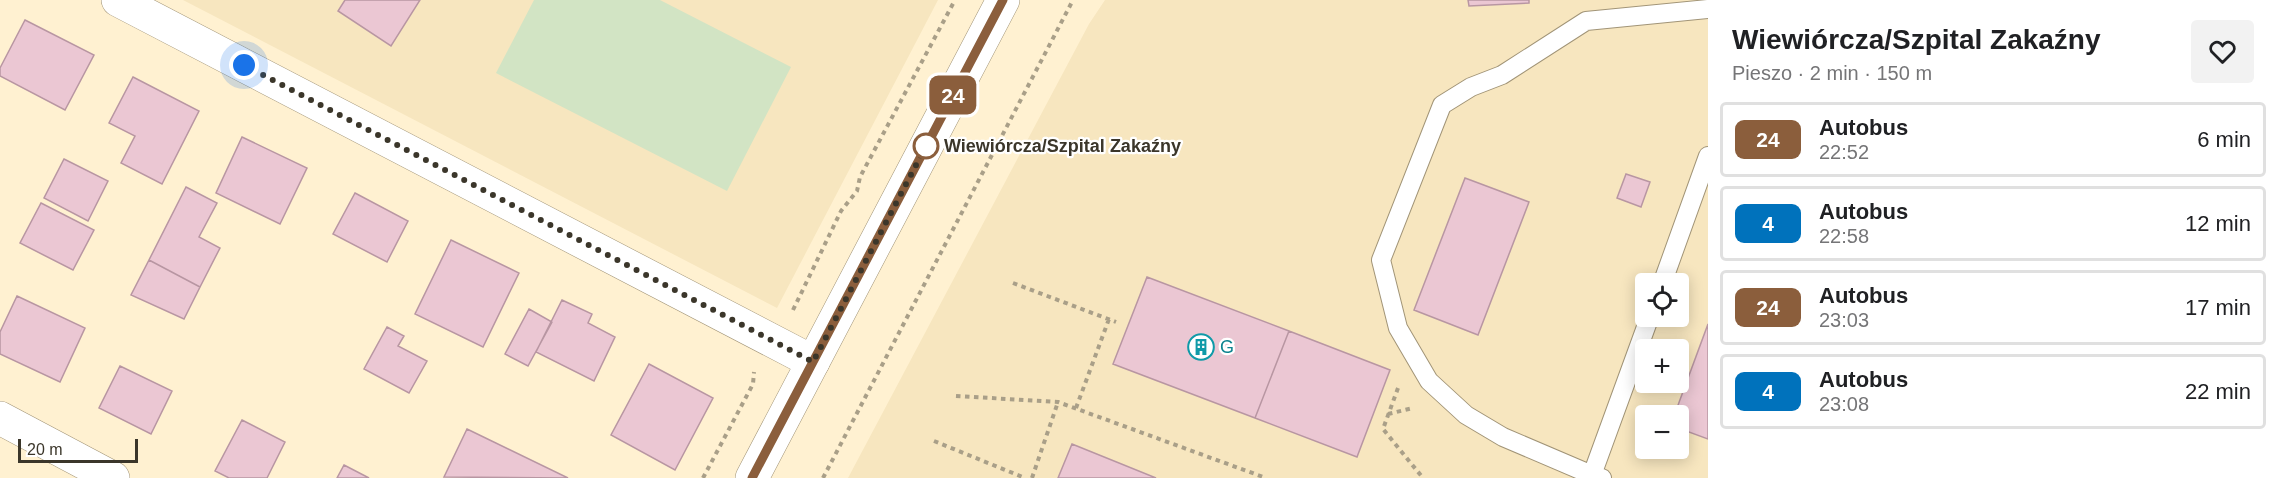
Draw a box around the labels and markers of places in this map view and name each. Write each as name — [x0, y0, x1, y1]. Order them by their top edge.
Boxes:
marker: Wiewiórcza/Szpital Zakaźny — [913, 133, 939, 159]
place label: Wiewiórcza/Szpital Zakaźny — [944, 136, 1181, 156]
building icon: G — [1186, 332, 1216, 362]
place label: G — [1220, 337, 1234, 357]

